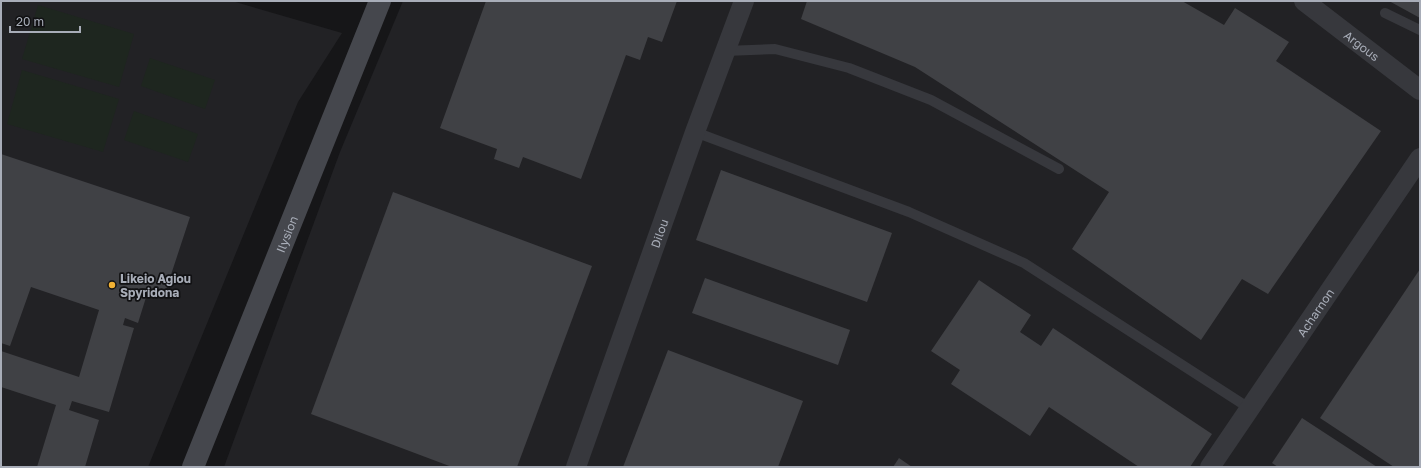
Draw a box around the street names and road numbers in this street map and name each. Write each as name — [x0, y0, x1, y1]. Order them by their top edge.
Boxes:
street label: Argous — [1341, 27, 1383, 64]
street label: Ilysion — [272, 213, 301, 255]
street label: Dilou — [647, 217, 671, 250]
street label: Acharnon — [1293, 285, 1337, 339]

